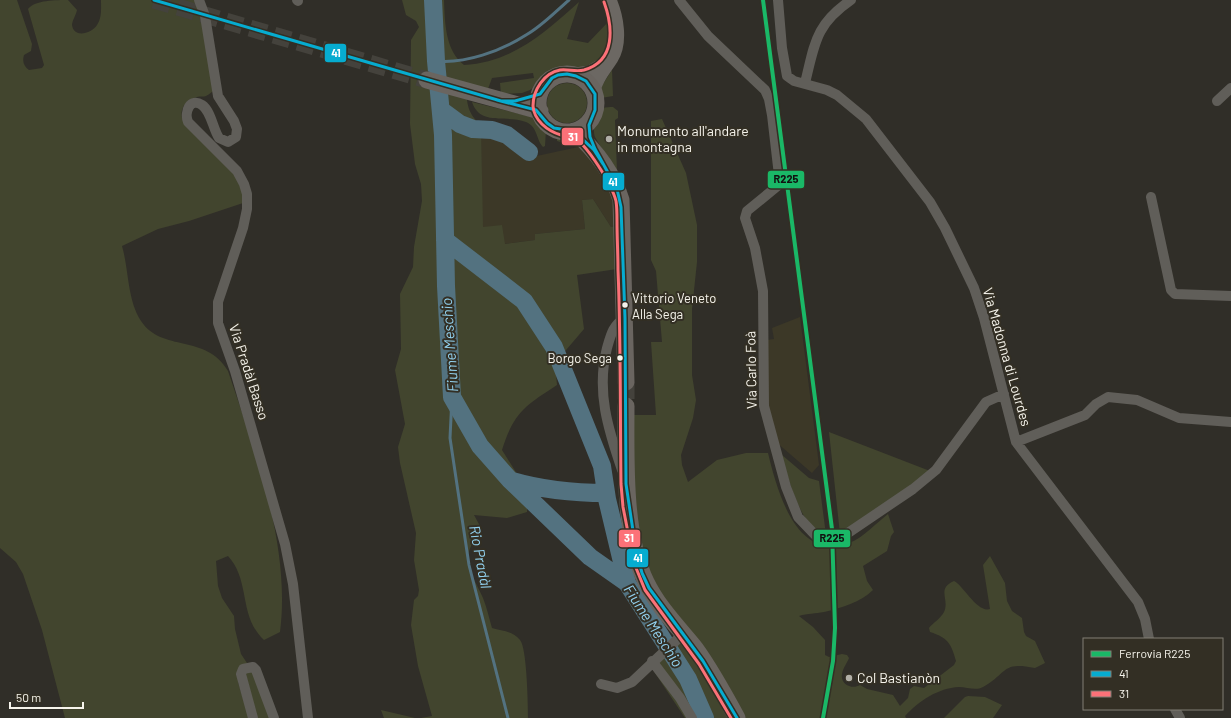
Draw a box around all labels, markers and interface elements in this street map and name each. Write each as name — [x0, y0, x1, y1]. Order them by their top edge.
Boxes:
line badge: 41 — [324, 43, 347, 63]
text: 41 — [331, 46, 341, 59]
place label: Monumento all'andare in montagna — [617, 122, 749, 155]
line badge: 31 — [561, 127, 584, 146]
text: 31 — [568, 130, 578, 143]
marker: Monumento all'andare in montagna — [604, 134, 614, 144]
line badge: R225 — [767, 170, 805, 189]
line badge: 41 — [602, 172, 625, 191]
text: R225 — [773, 172, 799, 185]
text: 41 — [608, 175, 618, 188]
street label: Via Madonna di Lourdes — [980, 286, 1035, 428]
place label: Vittorio Veneto Alla Sega — [632, 290, 716, 322]
water label: Fiume Meschio — [437, 297, 461, 393]
marker: Vittorio Veneto Alla Sega — [620, 300, 630, 310]
street label: Via Pradàl Basso — [226, 322, 273, 422]
street label: Via Carlo Foà — [741, 331, 760, 409]
place label: Borgo Sega — [547, 350, 612, 366]
marker: Borgo Sega — [615, 353, 625, 363]
water label: Rio Pradàl — [466, 524, 496, 591]
line badge: 31 — [618, 529, 641, 548]
line badge: R225 — [813, 529, 851, 548]
text: 31 — [624, 531, 634, 544]
text: R225 — [819, 531, 845, 544]
line badge: 41 — [626, 548, 649, 568]
text: 41 — [633, 551, 643, 564]
water label: Fiume Meschio — [621, 581, 687, 670]
legend — [1083, 638, 1223, 710]
text: Ferrovia R225 — [1119, 646, 1190, 660]
text: 41 — [1119, 666, 1129, 680]
place label: Col Bastianòn — [857, 669, 940, 686]
marker: Col Bastianòn — [844, 673, 854, 683]
scale bar — [10, 684, 83, 710]
text: 31 — [1119, 686, 1129, 700]
text: 50 m — [16, 690, 41, 704]

